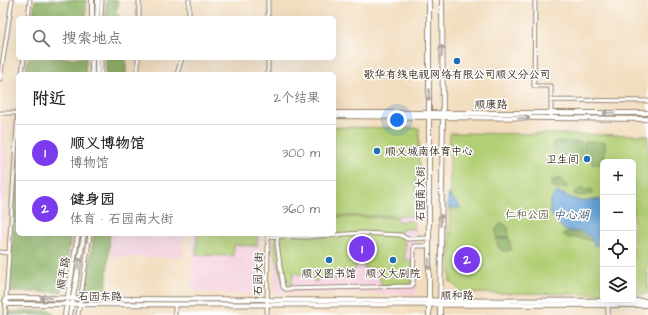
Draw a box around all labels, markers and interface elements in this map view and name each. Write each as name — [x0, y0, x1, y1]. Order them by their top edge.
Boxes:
search box — [16, 16, 336, 60]
icon: search — [30, 27, 52, 49]
text: 搜索地点 — [62, 28, 122, 49]
one-way arrow — [438, 45, 446, 58]
marker: 歌华有线电视网络有限公司顺义分公司 — [452, 56, 462, 66]
place label: 歌华有线电视网络有限公司顺义分公司 — [364, 67, 551, 82]
text: 附近 — [32, 87, 66, 111]
one-way arrow — [425, 88, 433, 101]
text: 2个结果 — [274, 89, 320, 107]
street label: 顺康路 — [475, 97, 508, 112]
one-way arrow — [603, 109, 616, 117]
your location — [387, 110, 407, 130]
one-way arrow — [517, 114, 530, 122]
text: 顺义博物馆 — [70, 133, 145, 154]
text: 1 — [44, 144, 46, 162]
text: 300 m — [282, 144, 320, 162]
place label: 顺义城南体育中心 — [385, 144, 473, 159]
marker: 顺义城南体育中心 — [372, 146, 382, 156]
place label: 卫生间 — [546, 152, 579, 167]
text: 博物馆 — [70, 154, 109, 172]
marker: 卫生间 — [582, 154, 592, 164]
map controls — [600, 159, 636, 303]
button: + — [600, 159, 636, 195]
street label: 石园南大街 — [413, 166, 428, 222]
text: 健身园 — [70, 189, 115, 210]
button: − — [600, 195, 636, 231]
text: 2 — [41, 200, 49, 218]
text: 360 m — [282, 200, 320, 218]
park label: 仁和公园 — [505, 207, 549, 222]
water label: 中心湖 — [553, 207, 590, 224]
text: 体育 · 石园南大街 — [70, 210, 173, 228]
one-way arrow — [438, 214, 445, 227]
button: locate — [600, 231, 636, 267]
pin: 1 — [349, 234, 375, 264]
pin: 2 — [454, 245, 480, 275]
street label: 石园大街 — [251, 251, 266, 296]
marker: 顺义图书馆 — [324, 255, 334, 265]
marker: 顺义大剧院 — [388, 255, 398, 265]
street label: 顺平路 — [54, 256, 73, 291]
one-way arrow — [75, 257, 83, 270]
one-way arrow — [425, 257, 433, 270]
place label: 顺义图书馆 — [302, 266, 357, 281]
place label: 顺义大剧院 — [366, 266, 421, 281]
button: layers — [600, 267, 636, 303]
street label: 顺和路 — [441, 288, 474, 303]
street label: 石园东路 — [78, 289, 122, 304]
one-way arrow — [40, 294, 53, 302]

